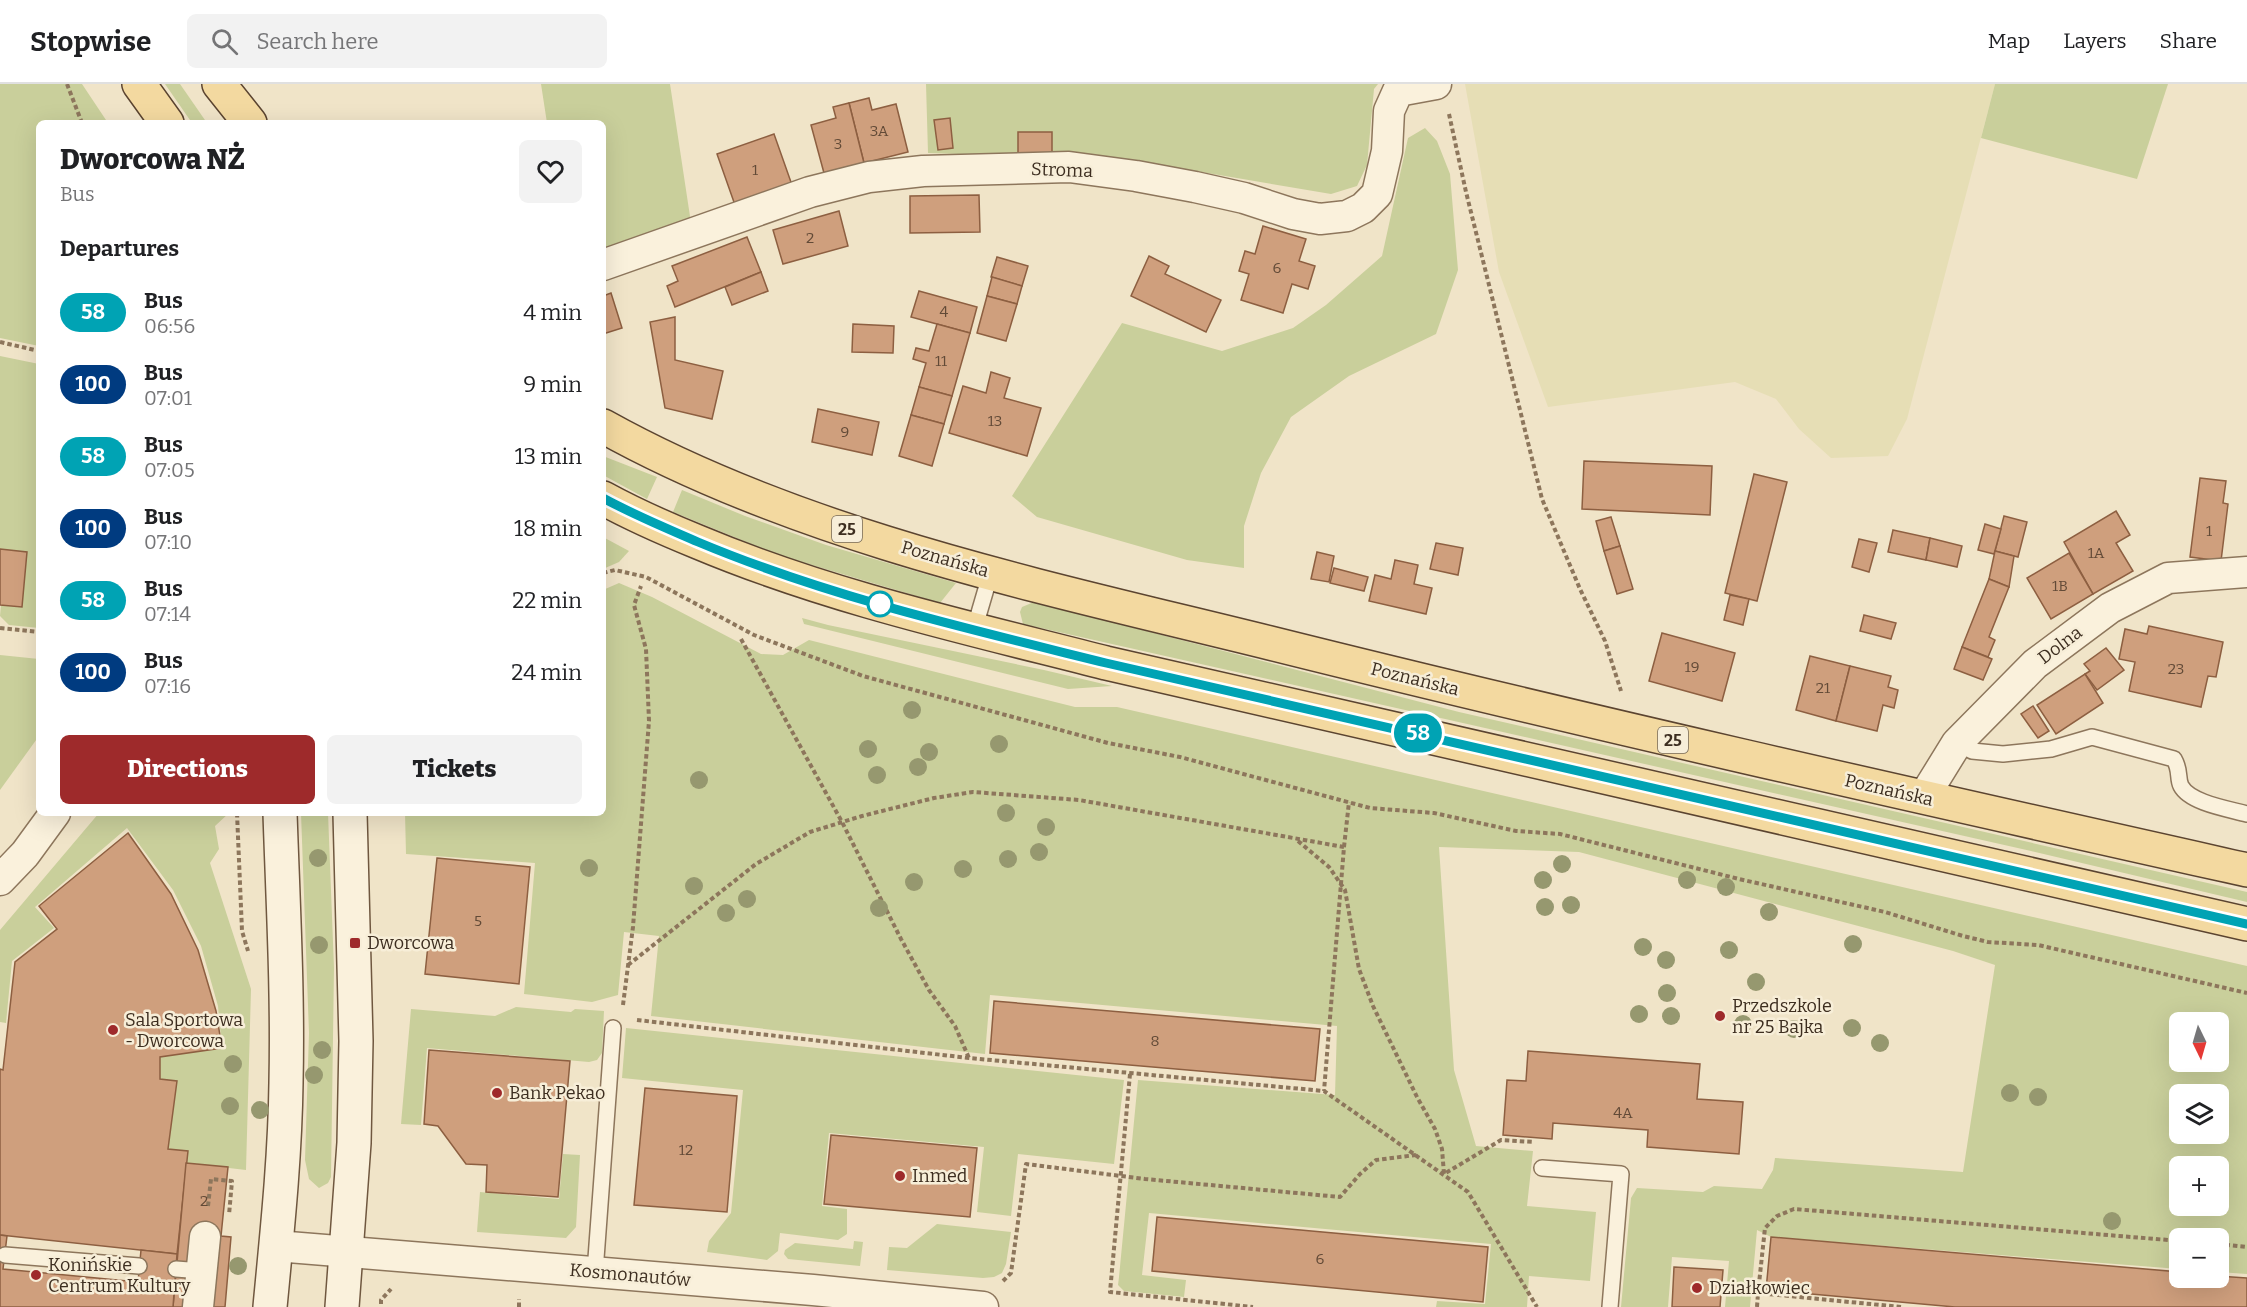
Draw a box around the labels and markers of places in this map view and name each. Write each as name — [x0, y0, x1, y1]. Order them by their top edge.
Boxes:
unlabelled marker — [867, 591, 893, 617]
place label: Dworcowa — [367, 932, 455, 954]
marker: Dworcowa — [348, 936, 362, 950]
place label: Przedszkole nr 25 Bajka — [1732, 995, 1832, 1038]
place label: Sala Sportowa - Dworcowa — [125, 1009, 243, 1052]
marker: Przedszkole nr 25 Bajka — [1713, 1009, 1727, 1023]
marker: Sala Sportowa - Dworcowa — [106, 1023, 120, 1037]
place label: Bank Pekao — [509, 1082, 605, 1104]
marker: Bank Pekao — [490, 1086, 504, 1100]
place label: Inmed — [912, 1165, 968, 1187]
marker: Inmed — [893, 1169, 907, 1183]
place label: Konińskie Centrum Kultury — [48, 1254, 191, 1297]
marker: Konińskie Centrum Kultury — [29, 1268, 43, 1282]
place label: Działkowiec — [1709, 1277, 1810, 1299]
marker: Działkowiec — [1690, 1281, 1704, 1295]

